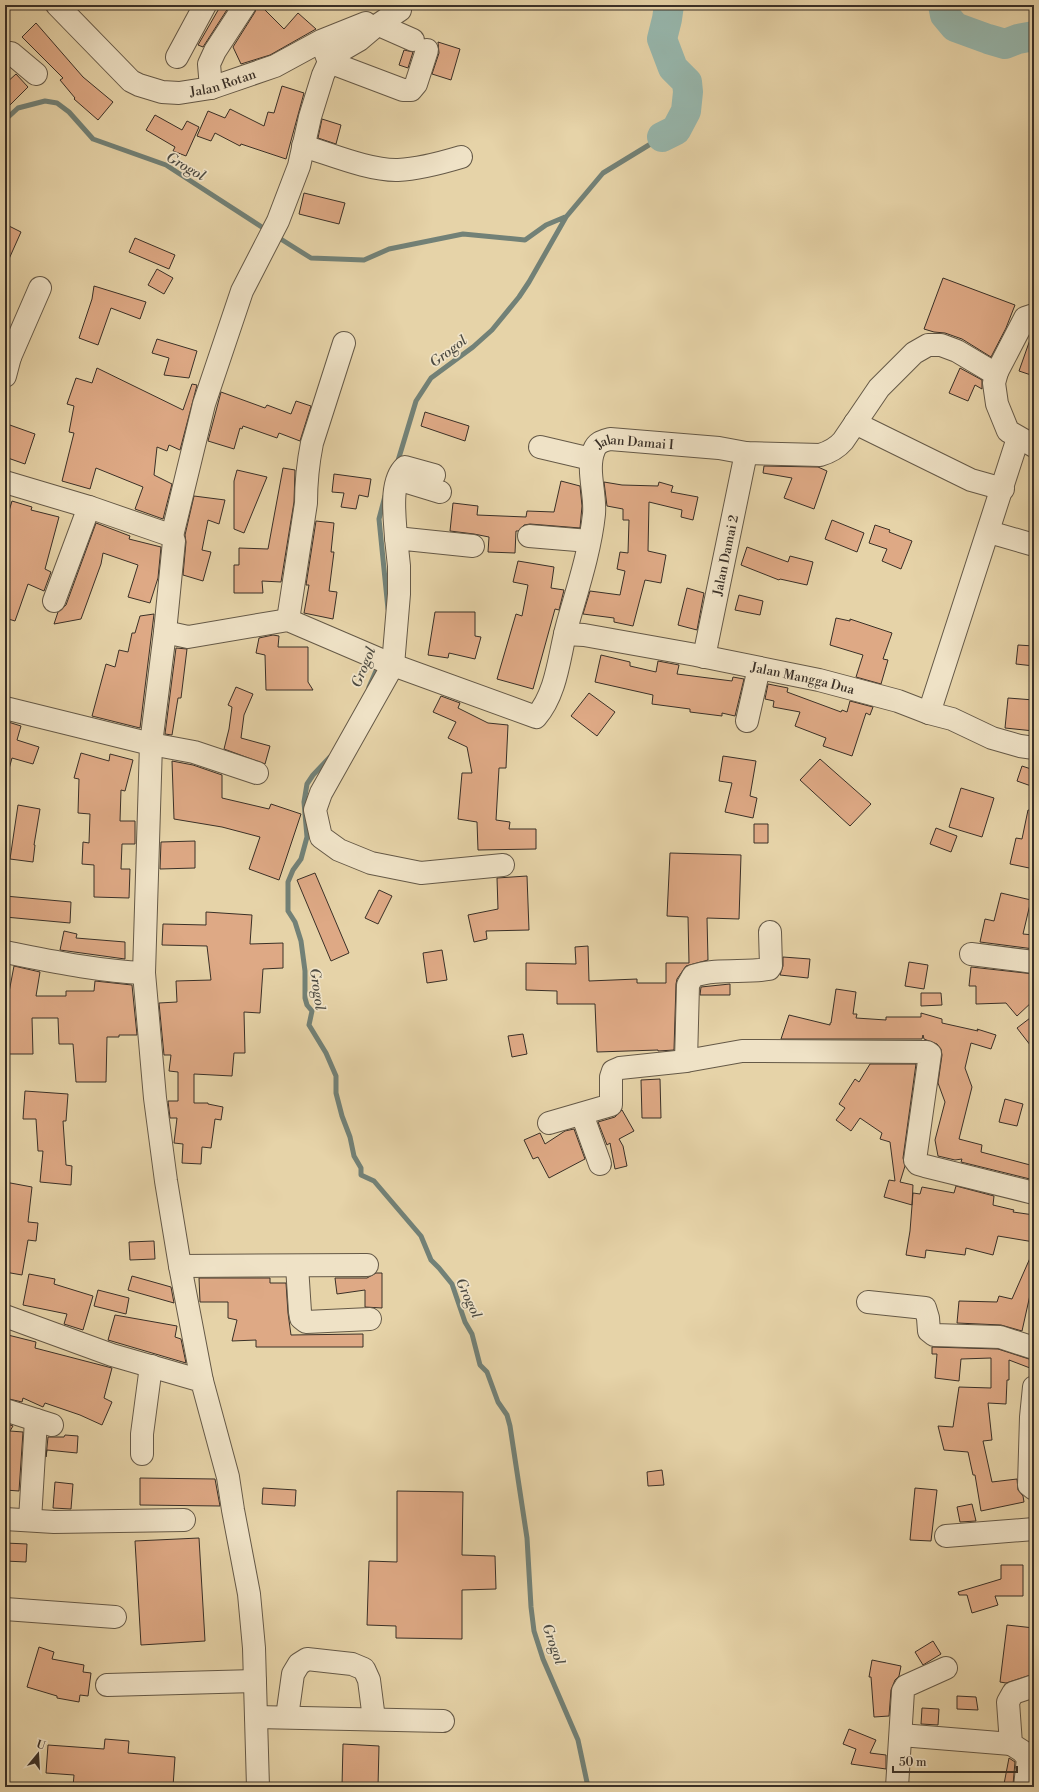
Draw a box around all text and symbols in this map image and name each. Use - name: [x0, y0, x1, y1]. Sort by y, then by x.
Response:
- street label: Jalan Rotan: [188, 66, 258, 100]
- water label: Grogol: [163, 148, 209, 186]
- water label: Grogol: [426, 332, 471, 372]
- street label: Jalan Damai I: [591, 432, 674, 453]
- street label: Jalan Damai 2: [710, 514, 742, 598]
- water label: Grogol: [348, 644, 380, 690]
- street label: Jalan Mangga Dua: [748, 659, 856, 698]
- water label: Grogol: [305, 967, 329, 1012]
- water label: Grogol: [451, 1275, 485, 1322]
- water label: Grogol: [538, 1621, 569, 1668]
- north arrow: [18, 1734, 58, 1774]
- text: U: [35, 1737, 47, 1754]
- scale bar: [893, 1748, 1017, 1774]
- text: 50 m: [899, 1755, 927, 1770]

